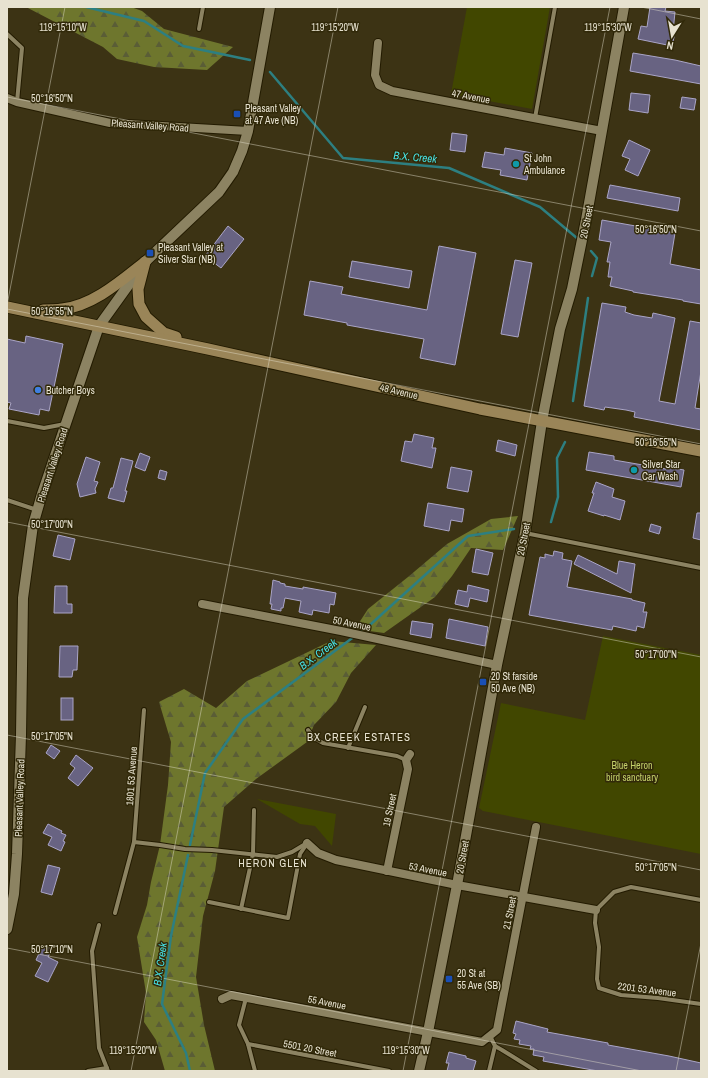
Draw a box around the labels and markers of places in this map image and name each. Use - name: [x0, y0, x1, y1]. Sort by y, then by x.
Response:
- place label: Pleasant Valley at 47 Ave (NB): [245, 102, 302, 127]
- marker: Pleasant Valley at 47 Ave (NB): [232, 109, 242, 119]
- place label: St John Ambulance: [523, 152, 565, 177]
- marker: St John Ambulance: [511, 159, 521, 169]
- place label: Pleasant Valley at Silver Star (NB): [158, 241, 224, 266]
- marker: Pleasant Valley at Silver Star (NB): [145, 248, 155, 258]
- place label: Butcher Boys: [46, 384, 95, 397]
- marker: Butcher Boys: [33, 385, 43, 395]
- place label: Silver Star Car Wash: [642, 458, 681, 483]
- marker: Silver Star Car Wash: [629, 465, 639, 475]
- place label: 20 St farside 50 Ave (NB): [491, 670, 538, 695]
- marker: 20 St farside 50 Ave (NB): [478, 677, 488, 687]
- place label: 20 St at 55 Ave (SB): [457, 967, 501, 992]
- marker: 20 St at 55 Ave (SB): [444, 974, 454, 984]

